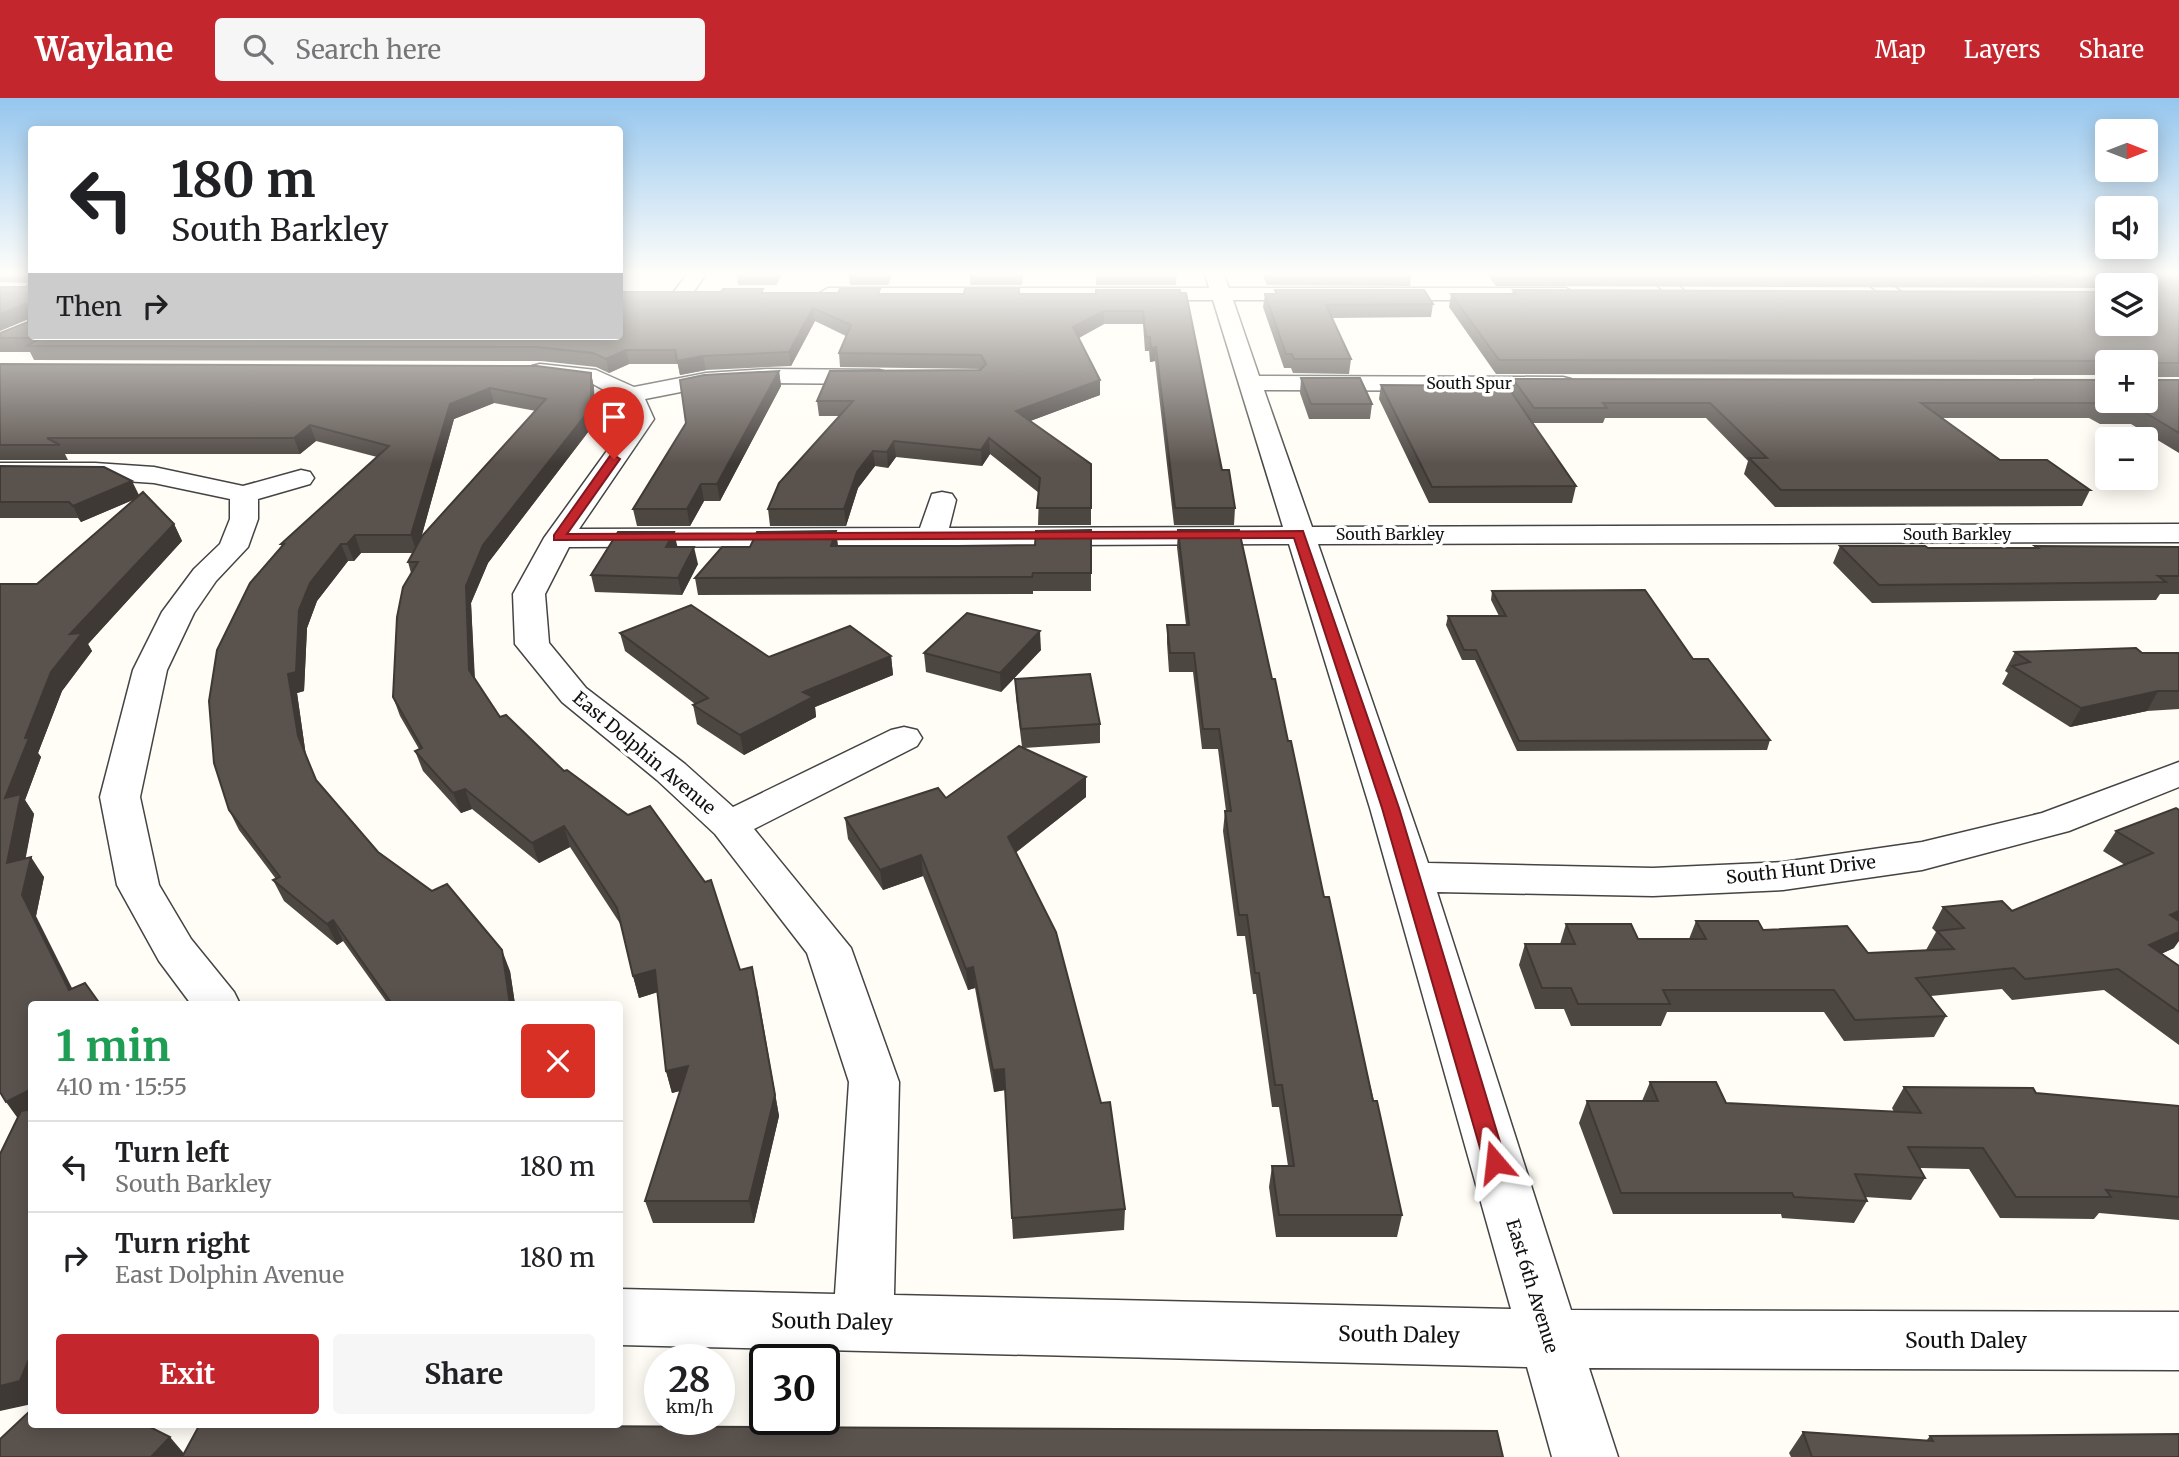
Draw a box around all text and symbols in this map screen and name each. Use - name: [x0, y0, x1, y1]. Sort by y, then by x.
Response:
- search box: [215, 18, 705, 81]
- text: Waylane: [35, 29, 173, 70]
- icon: search: [239, 30, 277, 68]
- text: Search here: [295, 33, 441, 66]
- text: Map: [1875, 34, 1926, 65]
- text: Layers: [1964, 34, 2040, 65]
- text: Share: [2078, 34, 2144, 65]
- north arrow: [2095, 119, 2158, 182]
- map controls: [2095, 119, 2158, 490]
- text: 180 m: [171, 149, 316, 210]
- icon: left: [56, 154, 147, 245]
- button: sound: [2095, 196, 2158, 259]
- text: South Barkley: [171, 210, 388, 250]
- button: layers: [2095, 273, 2158, 336]
- icon: right: [136, 287, 174, 325]
- text: Then: [56, 290, 122, 323]
- button: +: [2095, 350, 2158, 413]
- street label: South Spur: [1426, 373, 1512, 393]
- pin: [584, 387, 644, 459]
- icon: arrive: [595, 398, 633, 436]
- button: −: [2095, 427, 2158, 490]
- street label: South Barkley: [1336, 524, 1445, 544]
- street label: South Barkley: [1903, 524, 2012, 544]
- street label: East Dolphin Avenue: [568, 686, 720, 819]
- street label: South Hunt Drive: [1725, 850, 1877, 889]
- text: 1 min: [56, 1020, 170, 1072]
- button: close: [521, 1024, 595, 1098]
- text: 410 m · 15:55: [56, 1072, 187, 1101]
- position arrow: [1458, 1125, 1532, 1199]
- text: Turn left: [115, 1136, 229, 1169]
- icon: left: [56, 1148, 94, 1186]
- text: 180 m: [520, 1150, 595, 1183]
- text: South Barkley: [115, 1169, 271, 1198]
- street label: East 6th Avenue: [1501, 1216, 1564, 1356]
- text: Turn right: [115, 1227, 250, 1260]
- icon: right: [56, 1239, 94, 1277]
- text: 180 m: [520, 1241, 595, 1274]
- text: East Dolphin Avenue: [115, 1260, 344, 1289]
- street label: South Daley: [771, 1307, 894, 1336]
- street label: South Daley: [1338, 1320, 1461, 1349]
- street label: South Daley: [1905, 1327, 2028, 1354]
- button: Exit: [56, 1334, 319, 1414]
- button: Share: [333, 1334, 595, 1414]
- speed limit sign: 30: [749, 1344, 840, 1435]
- text: 28: [668, 1358, 711, 1402]
- text: km/h: [666, 1395, 713, 1418]

